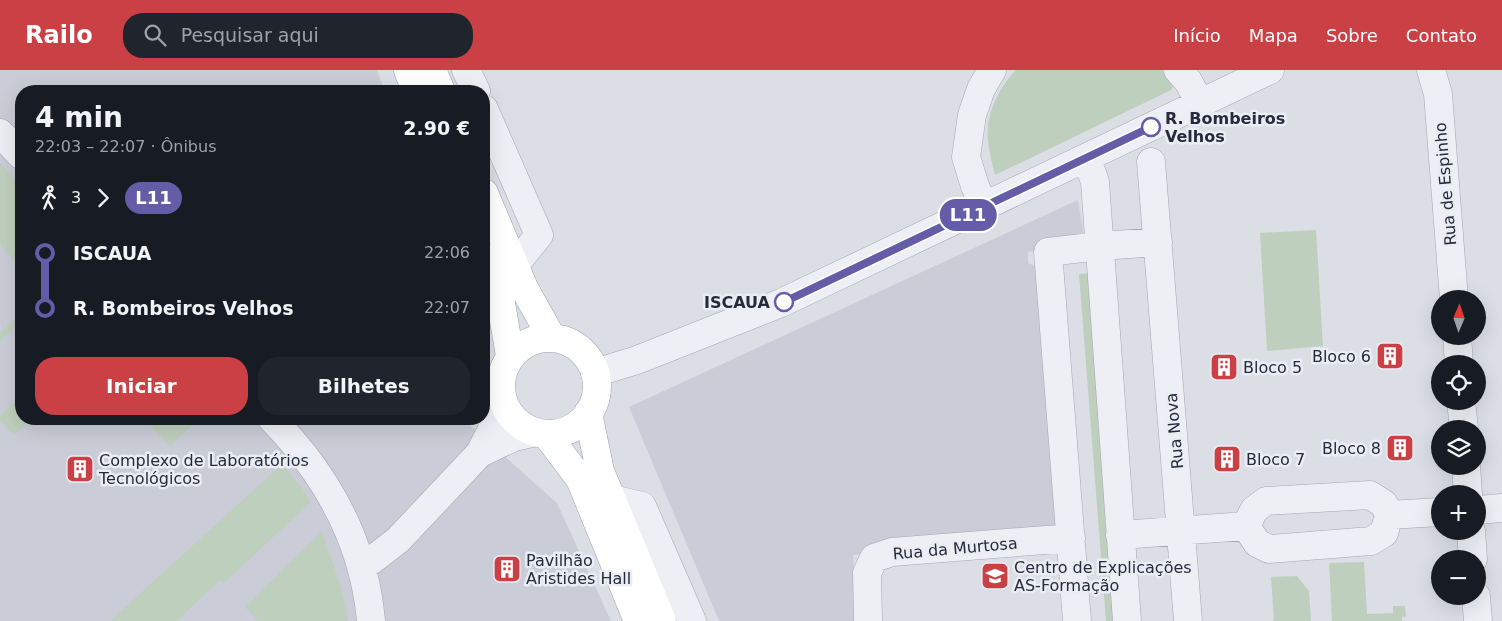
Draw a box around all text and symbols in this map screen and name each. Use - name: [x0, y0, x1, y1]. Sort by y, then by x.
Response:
- search box: [123, 13, 473, 58]
- text: Railo: [25, 21, 93, 49]
- icon: search: [141, 21, 169, 49]
- text: Pesquisar aqui: [181, 24, 319, 46]
- text: Início: [1173, 25, 1221, 46]
- text: Mapa: [1249, 25, 1298, 46]
- text: Sobre: [1326, 25, 1378, 46]
- text: Contato: [1406, 25, 1477, 46]
- text: 4 min: [35, 101, 123, 134]
- place label: R. Bombeiros Velhos: [1165, 109, 1285, 146]
- text: 2.90 €: [403, 117, 470, 139]
- marker: R. Bombeiros Velhos: [1141, 117, 1161, 137]
- street label: Rua de Espinho: [1431, 122, 1460, 246]
- text: 22:03 – 22:07 · Ônibus: [35, 137, 216, 156]
- icon: walk: [35, 184, 63, 212]
- icon: forward: [89, 184, 117, 212]
- text: L11: [135, 187, 172, 208]
- text: 3: [71, 188, 81, 207]
- line badge: L11: [939, 199, 997, 231]
- text: L11: [950, 204, 986, 225]
- text: ISCAUA: [73, 242, 151, 264]
- text: 22:06: [424, 243, 470, 262]
- north arrow: [1431, 290, 1486, 345]
- map controls: [1431, 290, 1486, 605]
- marker: ISCAUA: [774, 292, 794, 312]
- place label: ISCAUA: [704, 293, 771, 312]
- text: R. Bombeiros Velhos: [73, 297, 293, 319]
- text: 22:07: [424, 298, 470, 317]
- building icon: Bloco 6: [1375, 341, 1405, 371]
- place label: Bloco 6: [1312, 347, 1371, 366]
- building icon: Bloco 5: [1209, 352, 1239, 382]
- button: locate: [1431, 355, 1486, 410]
- button: Iniciar: [35, 357, 248, 415]
- button: Bilhetes: [258, 357, 470, 415]
- place label: Bloco 5: [1243, 358, 1302, 377]
- street label: Rua Nova: [1162, 392, 1187, 470]
- button: layers: [1431, 420, 1486, 475]
- building icon: Bloco 8: [1385, 433, 1415, 463]
- place label: Bloco 8: [1322, 439, 1381, 458]
- building icon: Bloco 7: [1212, 444, 1242, 474]
- place label: Bloco 7: [1246, 450, 1305, 469]
- place label: Complexo de Laboratórios Tecnológicos: [98, 451, 309, 488]
- building icon: Complexo de Laboratórios Tecnológicos: [65, 454, 95, 484]
- button: +: [1431, 485, 1486, 540]
- street label: Rua da Murtosa: [892, 534, 1018, 563]
- button: −: [1431, 550, 1486, 605]
- place label: Pavilhão Aristides Hall: [526, 551, 631, 588]
- building icon: Pavilhão Aristides Hall: [492, 554, 522, 584]
- place label: Centro de Explicações AS-Formação: [1014, 558, 1192, 595]
- school or university icon: Centro de Explicações AS-Formação: [980, 561, 1010, 591]

